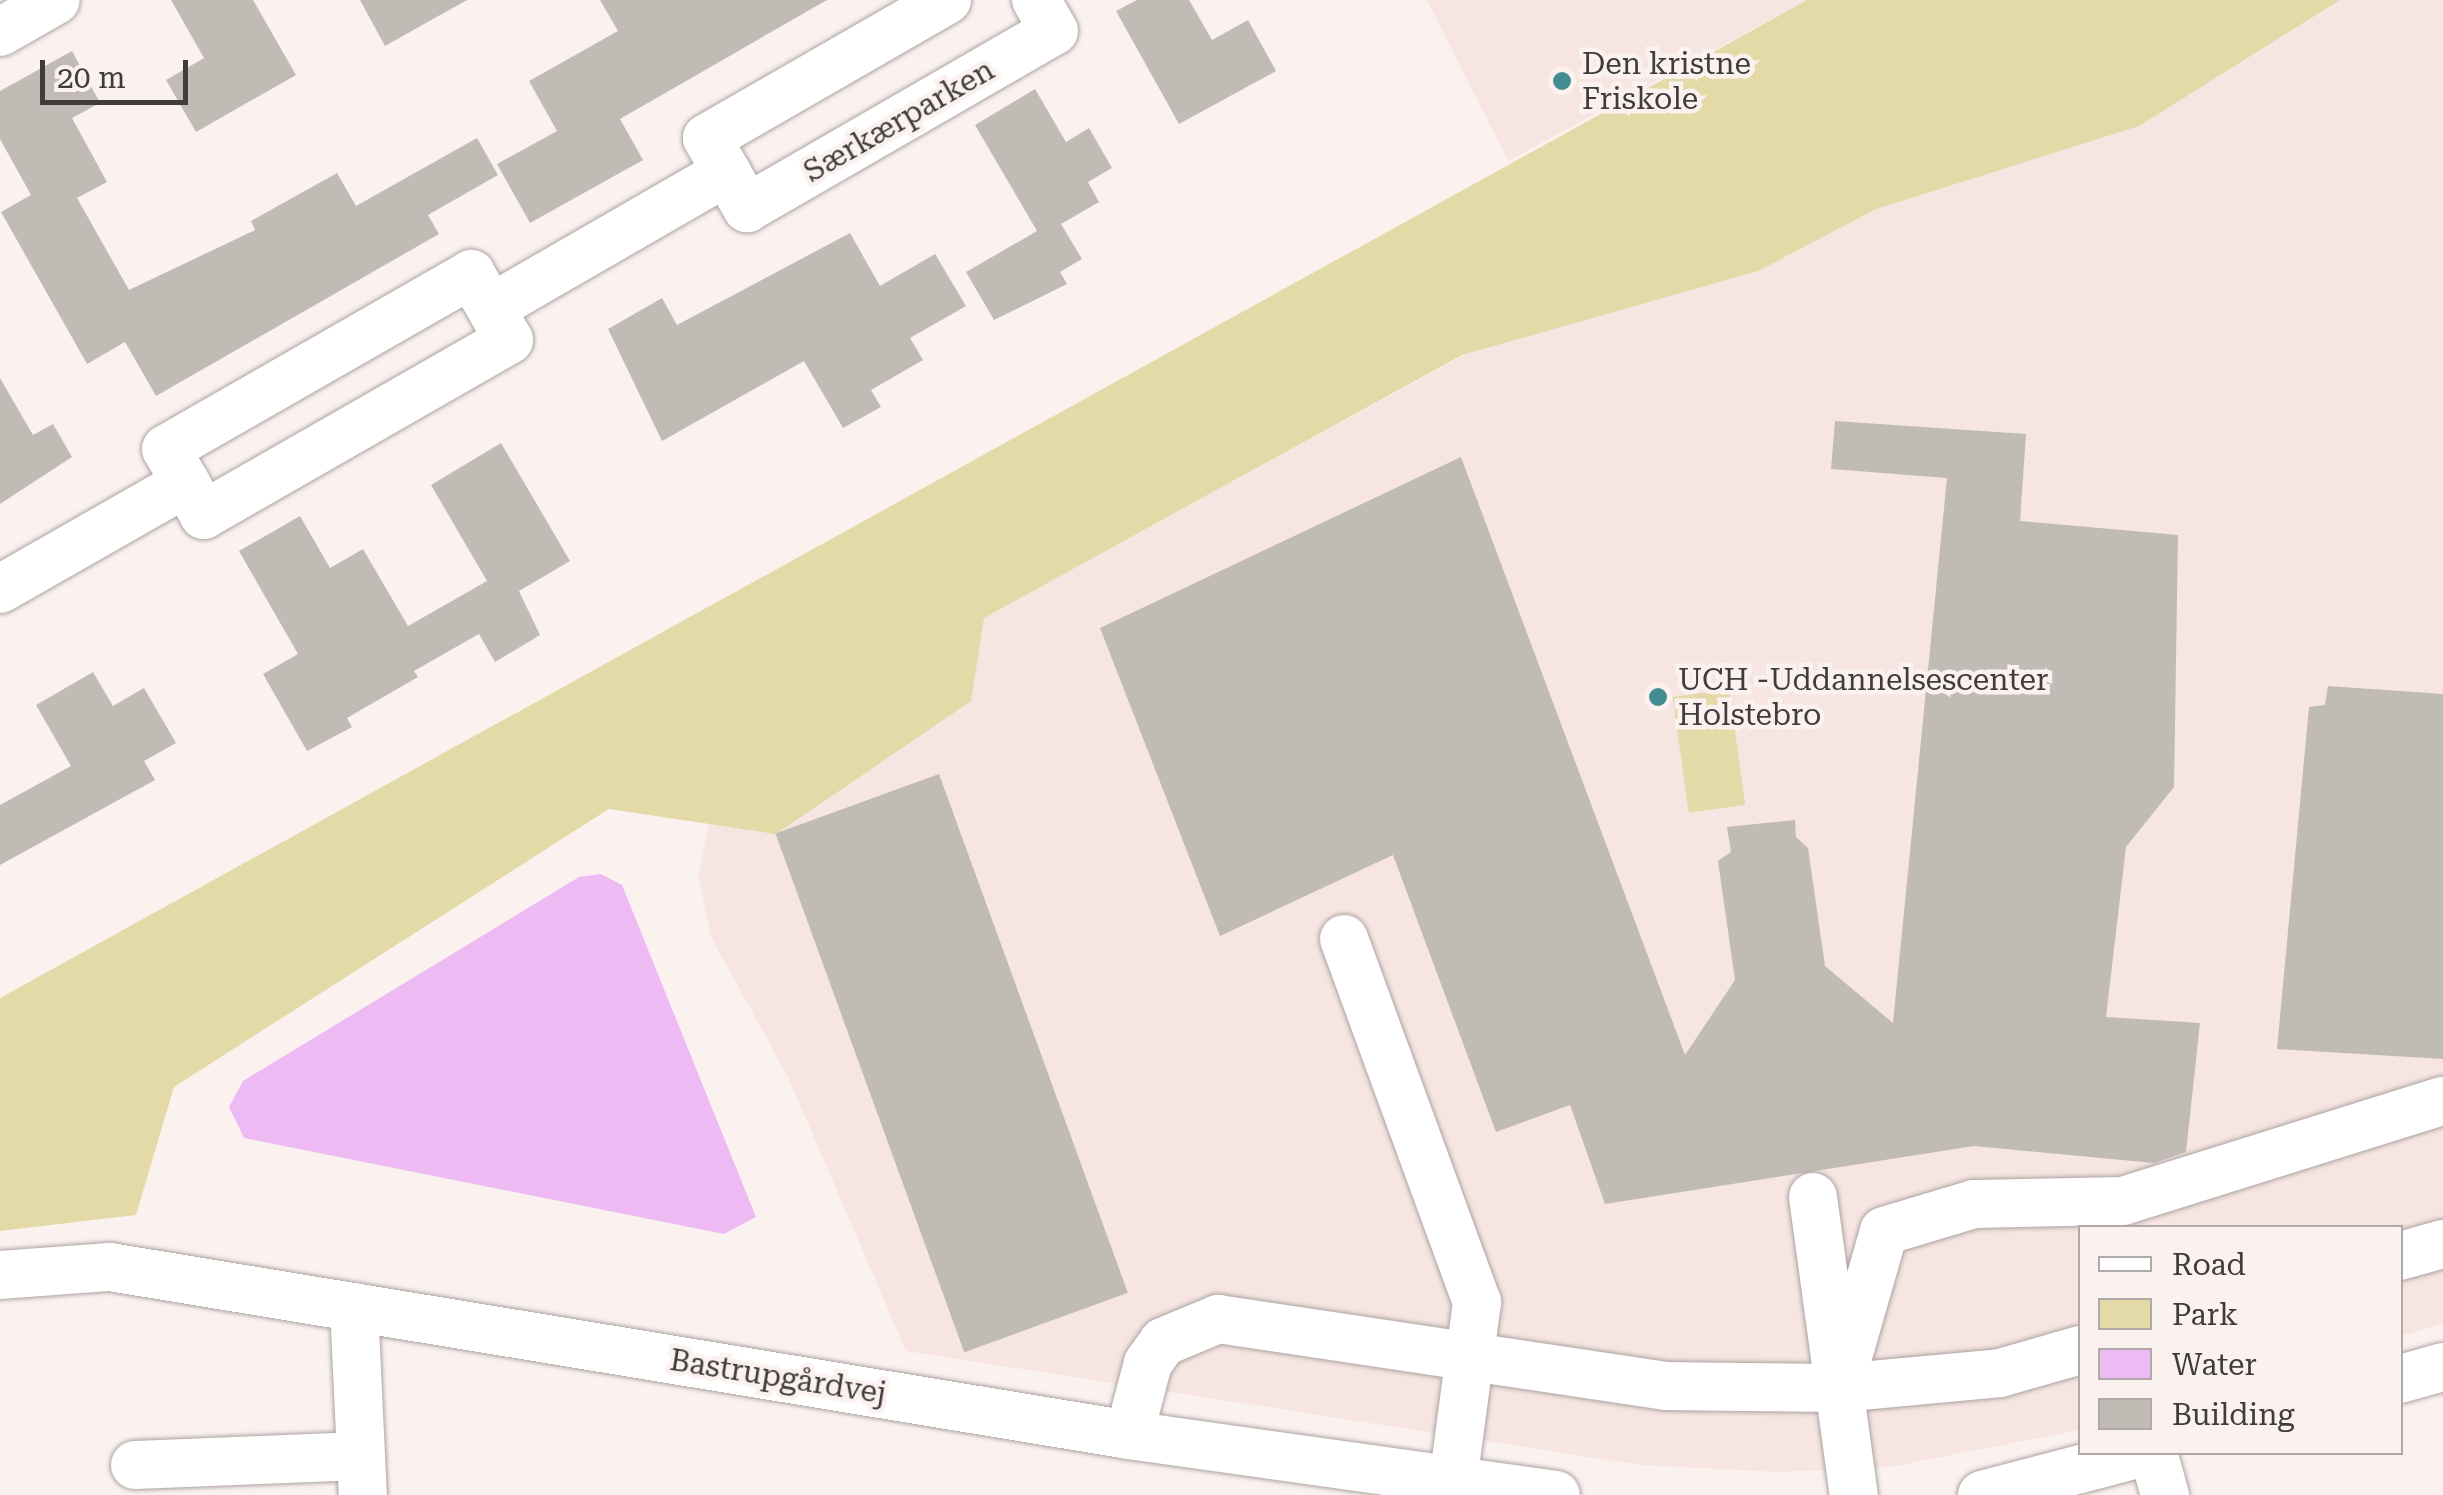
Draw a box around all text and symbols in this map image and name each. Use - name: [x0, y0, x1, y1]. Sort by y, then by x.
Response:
- scale bar: [45, 40, 192, 102]
- place label: Den kristne Friskole: [1582, 46, 1751, 116]
- street label: Særkærparken: [797, 52, 1001, 190]
- text: 20 m: [57, 60, 126, 95]
- marker: Den kristne Friskole: [1551, 70, 1573, 92]
- place label: UCH -Uddannelsescenter Holstebro: [1678, 662, 2048, 732]
- marker: UCH -Uddannelsescenter Holstebro: [1647, 686, 1669, 708]
- legend: [2078, 1225, 2403, 1455]
- text: Road: [2172, 1247, 2246, 1282]
- text: Park: [2172, 1297, 2238, 1332]
- street label: Bastrupgårdvej: [667, 1342, 889, 1412]
- text: Water: [2172, 1347, 2257, 1382]
- text: Building: [2172, 1397, 2295, 1432]

